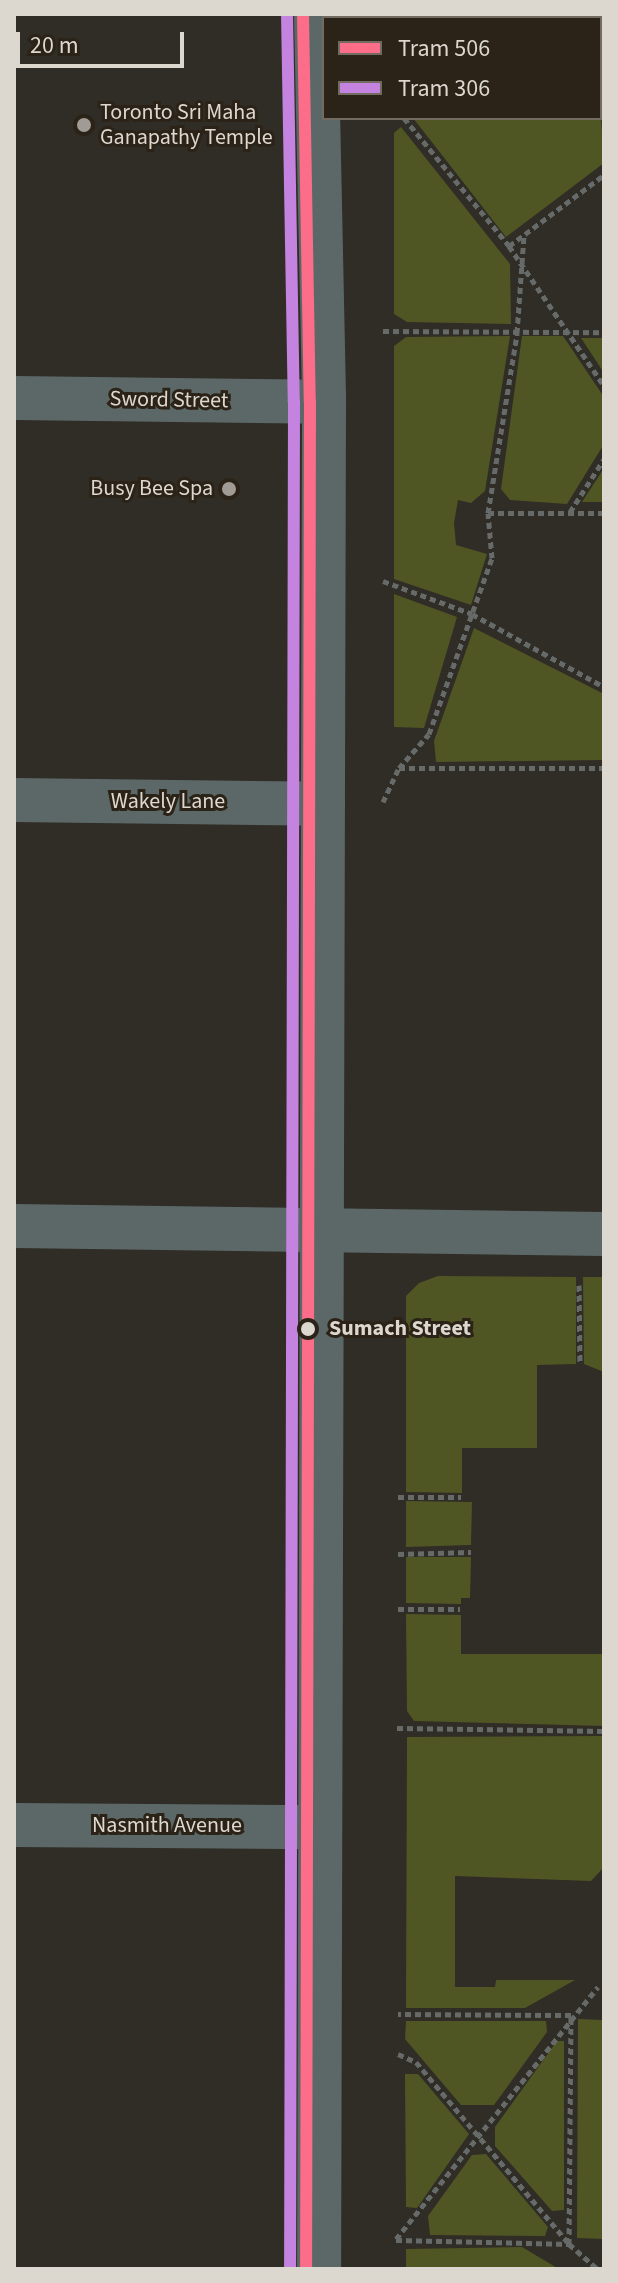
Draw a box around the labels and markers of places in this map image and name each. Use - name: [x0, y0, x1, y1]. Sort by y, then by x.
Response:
- place label: Toronto Sri Maha Ganapathy Temple: [100, 99, 273, 150]
- marker: Toronto Sri Maha Ganapathy Temple: [75, 116, 93, 134]
- place label: Busy Bee Spa: [90, 476, 213, 502]
- marker: Busy Bee Spa: [220, 480, 238, 498]
- marker: Sumach Street: [294, 1315, 322, 1343]
- place label: Sumach Street: [329, 1316, 471, 1342]

